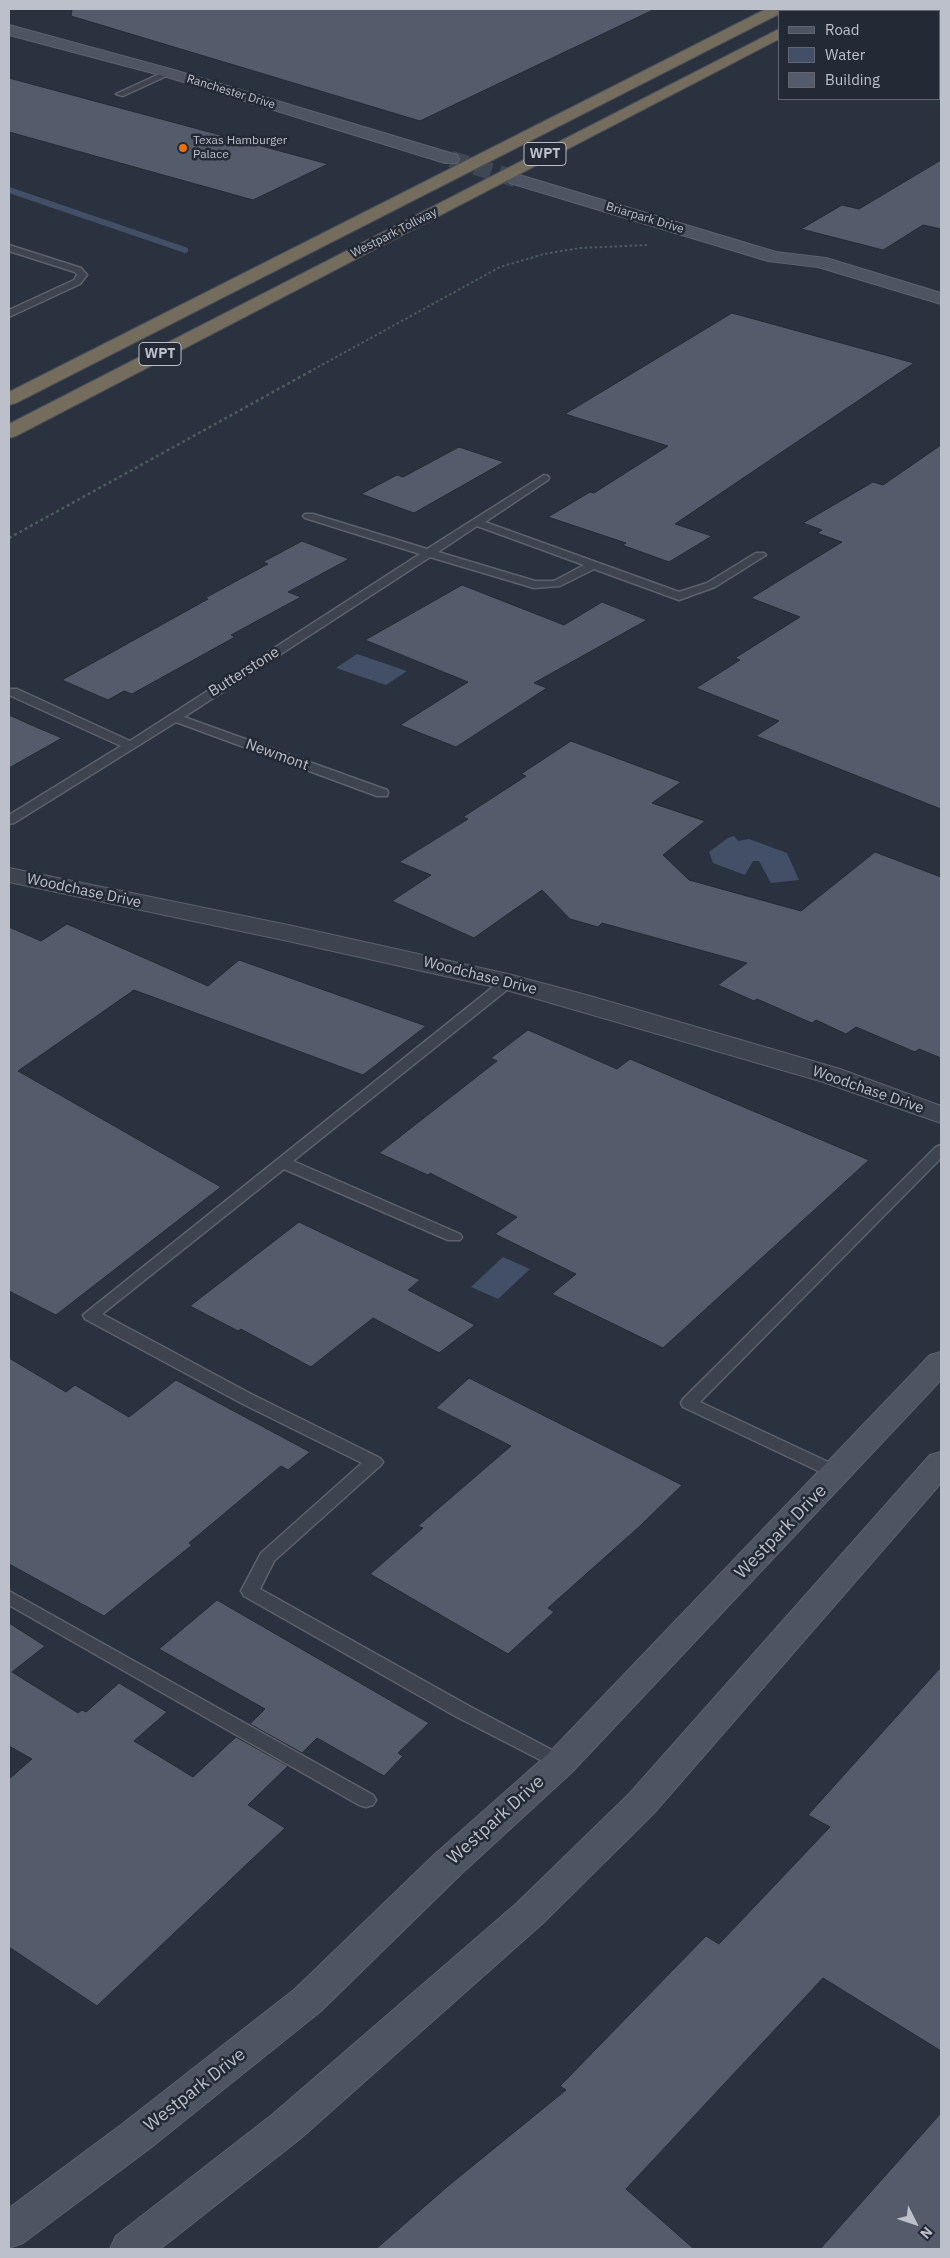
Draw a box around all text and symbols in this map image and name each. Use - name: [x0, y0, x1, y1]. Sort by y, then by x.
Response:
- legend: [778, 10, 940, 100]
- text: Road: [825, 20, 860, 39]
- text: Water: [825, 45, 865, 64]
- text: Building: [825, 70, 880, 89]
- street label: Ranchester Drive: [185, 72, 277, 112]
- place label: Texas Hamburger Palace: [193, 134, 287, 162]
- marker: Texas Hamburger Palace: [177, 142, 189, 154]
- road number: WPT: [524, 142, 566, 166]
- street label: Briarpark Drive: [604, 199, 686, 237]
- street label: Westpark Tollway: [349, 205, 439, 261]
- road number: WPT: [139, 342, 181, 366]
- street label: Butterstone: [205, 643, 283, 701]
- street label: Newmont: [243, 735, 311, 775]
- street label: Woodchase Drive: [25, 870, 143, 912]
- street label: Woodchase Drive: [421, 953, 539, 999]
- street label: Woodchase Drive: [810, 1063, 926, 1117]
- street label: Westpark Drive: [731, 1480, 831, 1584]
- street label: Westpark Drive: [443, 1771, 549, 1869]
- street label: Westpark Drive: [140, 2044, 250, 2136]
- north arrow: [890, 2198, 940, 2248]
- text: N: [916, 2223, 936, 2243]

